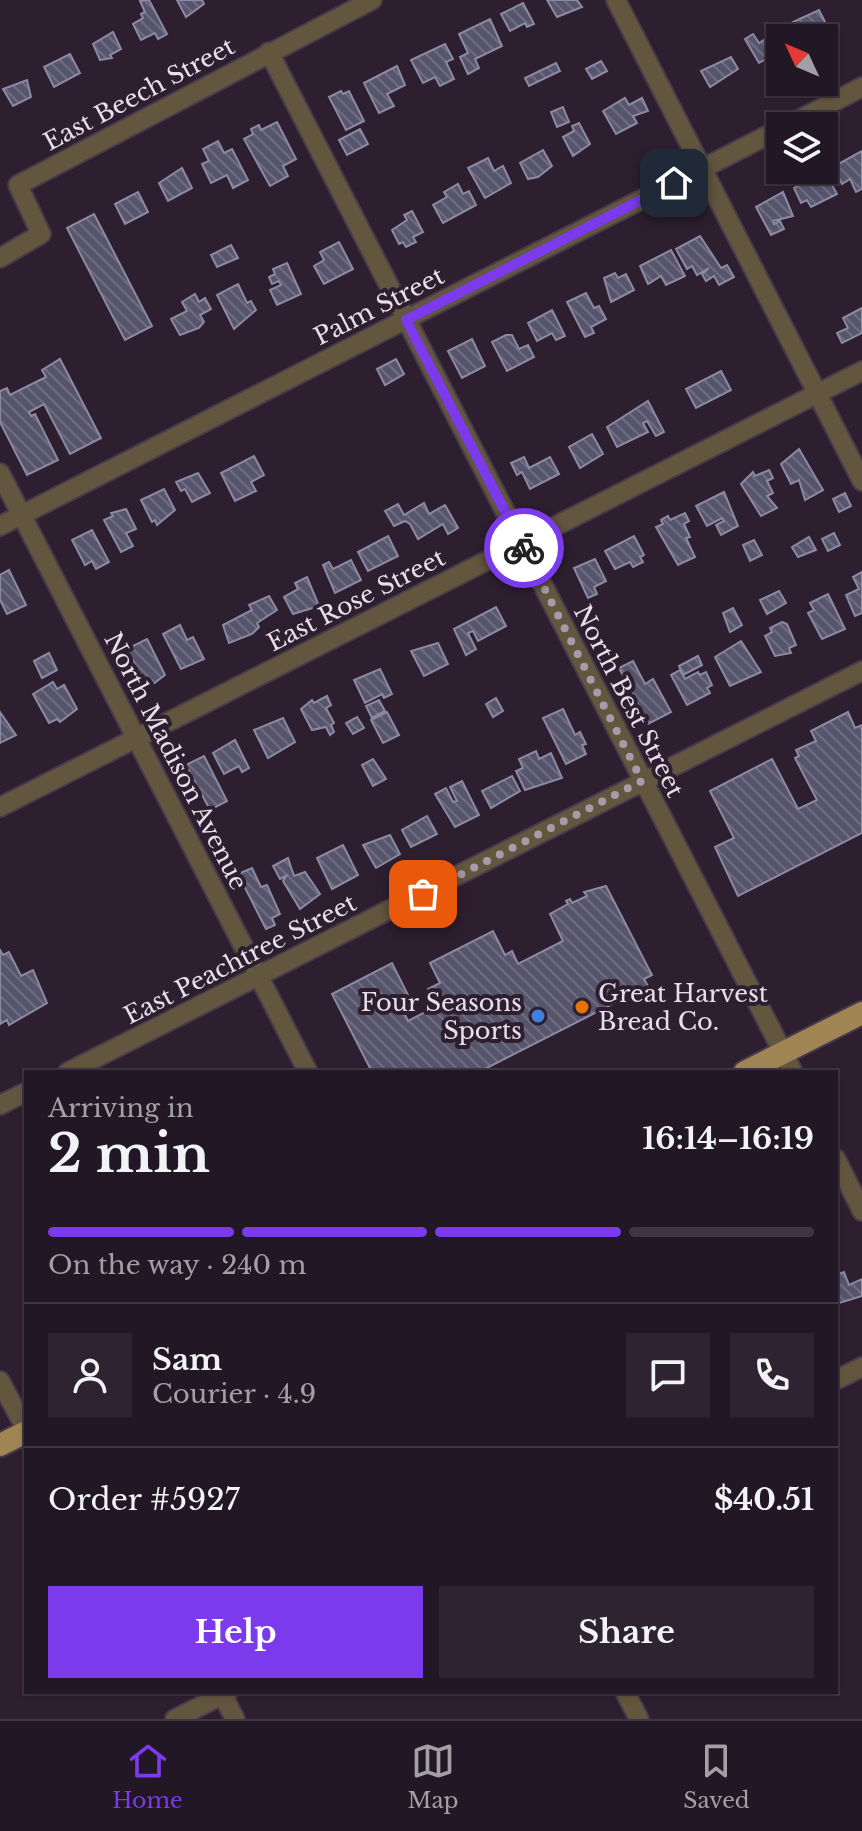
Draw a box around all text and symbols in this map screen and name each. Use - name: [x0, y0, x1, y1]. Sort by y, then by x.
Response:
- north arrow: [766, 24, 838, 96]
- map controls: [766, 24, 838, 184]
- street label: East Beech Street: [39, 31, 239, 157]
- button: layers: [766, 112, 838, 184]
- pin: [640, 149, 708, 217]
- icon: home: [652, 161, 696, 205]
- street label: Palm Street: [309, 261, 449, 351]
- courier: [484, 508, 564, 588]
- icon: bike: [502, 526, 546, 570]
- street label: East Rose Street: [262, 543, 450, 657]
- street label: North Best Street: [568, 600, 690, 802]
- street label: North Madison Avenue: [98, 628, 254, 894]
- pin: [389, 860, 457, 928]
- icon: bag: [401, 872, 445, 916]
- street label: East Peachtree Street: [119, 888, 361, 1030]
- place label: Great Harvest Bread Co.: [598, 979, 768, 1036]
- place label: Four Seasons Sports: [361, 988, 522, 1045]
- marker: Great Harvest Bread Co.: [573, 998, 591, 1016]
- marker: Four Seasons Sports: [529, 1007, 547, 1025]
- text: Arriving in: [48, 1092, 194, 1124]
- text: 16:14–16:19: [642, 1120, 814, 1157]
- text: 2 min: [48, 1122, 210, 1186]
- text: On the way · 240 m: [48, 1249, 306, 1281]
- button: person: [48, 1333, 132, 1417]
- button: chat: [626, 1333, 710, 1417]
- button: phone: [730, 1333, 814, 1417]
- text: Sam: [152, 1341, 222, 1378]
- text: Courier · 4.9: [152, 1378, 316, 1410]
- text: Order #5927: [48, 1481, 240, 1518]
- text: $40.51: [714, 1481, 814, 1518]
- button: Help: [48, 1586, 423, 1678]
- button: Share: [439, 1586, 814, 1678]
- tab: Home: [112, 1739, 183, 1814]
- tab: Map: [407, 1739, 459, 1814]
- tab: Saved: [683, 1739, 750, 1814]

